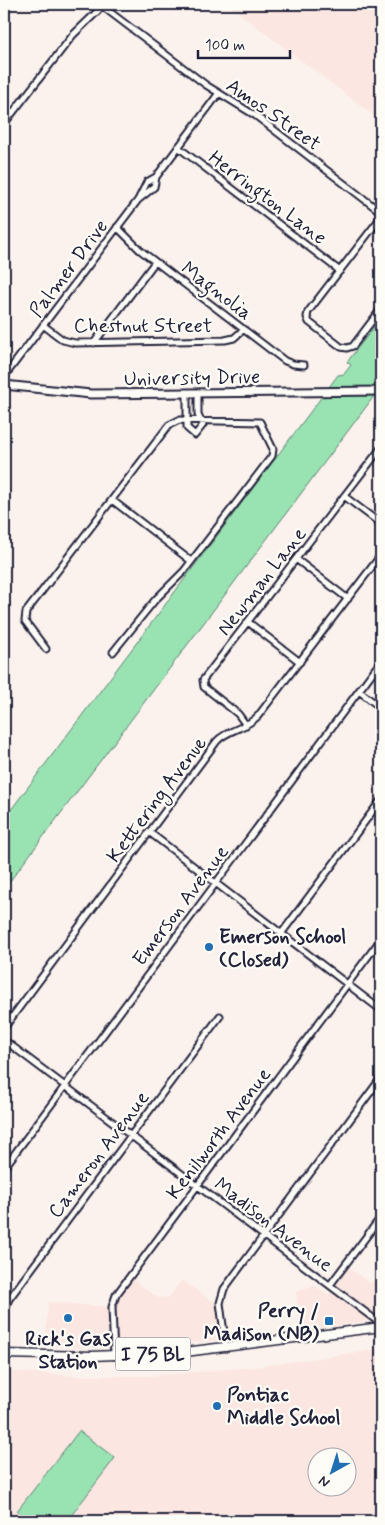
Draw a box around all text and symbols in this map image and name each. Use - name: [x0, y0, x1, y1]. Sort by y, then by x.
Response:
- scale bar: [198, 28, 290, 60]
- text: 100 m: [205, 36, 245, 56]
- street label: Amos Street: [220, 73, 326, 158]
- street label: Herrington Lane: [201, 145, 332, 253]
- street label: Palmer Drive: [23, 214, 115, 323]
- street label: Magnolia: [174, 256, 257, 328]
- street label: Chestnut Street: [74, 313, 212, 340]
- street label: University Drive: [124, 364, 260, 393]
- street label: Newman Lane: [211, 522, 313, 642]
- street label: Kettering Avenue: [101, 731, 214, 869]
- street label: Emerson Avenue: [127, 840, 236, 972]
- place label: Emerson School (Closed): [219, 924, 346, 974]
- marker: Emerson School (Closed): [203, 941, 215, 953]
- street label: Kenilworth Avenue: [161, 1062, 278, 1205]
- street label: Cameron Avenue: [42, 1086, 156, 1224]
- street label: Madison Avenue: [208, 1172, 338, 1279]
- place label: Perry / Madison (NB): [204, 1298, 320, 1348]
- marker: Rick's Gas Station: [62, 1312, 74, 1324]
- marker: Perry / Madison (NB): [323, 1315, 335, 1327]
- place label: Rick's Gas Station: [25, 1326, 111, 1376]
- road number: I 75 BL: [116, 1338, 190, 1370]
- place label: Pontiac Middle School: [227, 1382, 340, 1432]
- marker: Pontiac Middle School: [211, 1400, 223, 1412]
- north arrow: [308, 1448, 358, 1498]
- text: N: [315, 1471, 334, 1491]

